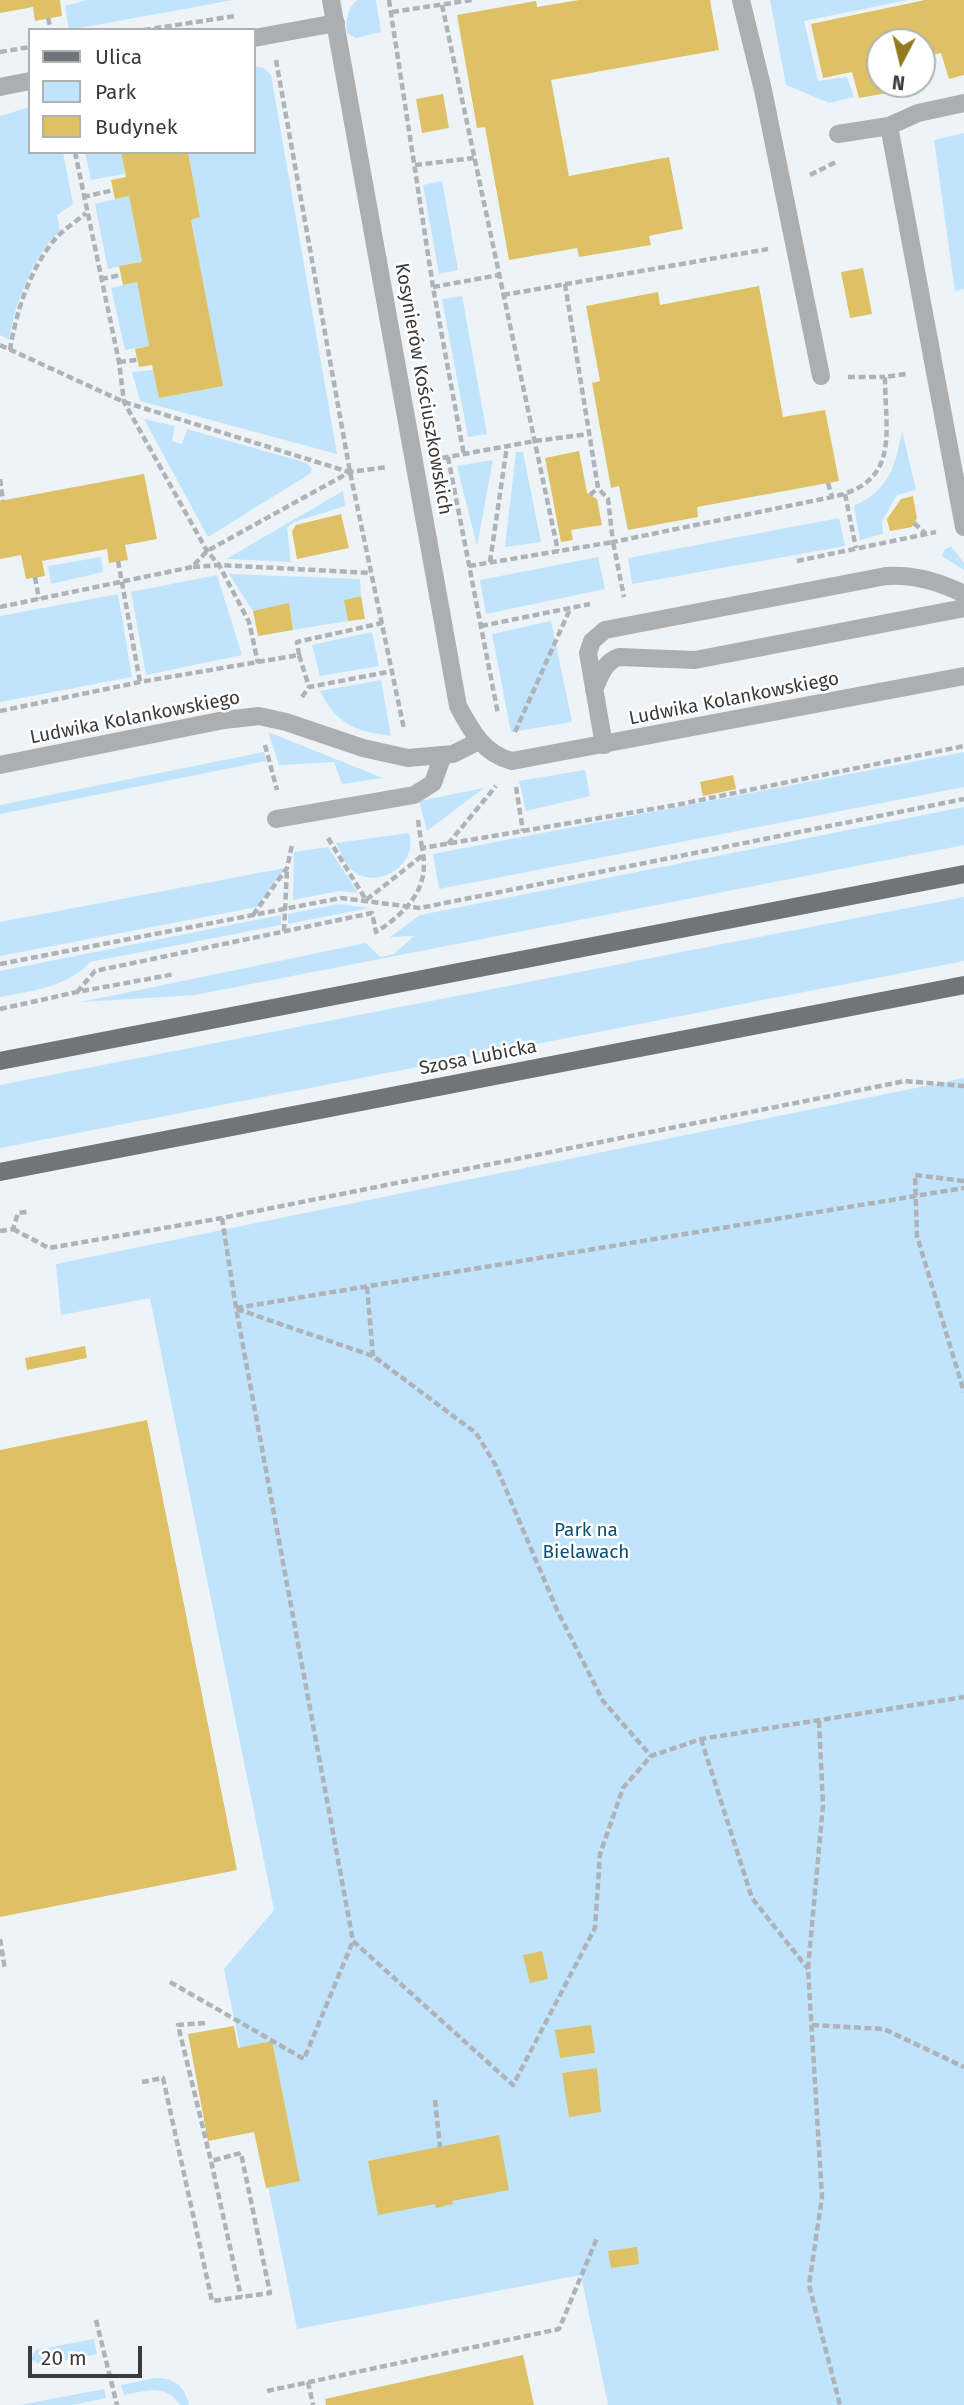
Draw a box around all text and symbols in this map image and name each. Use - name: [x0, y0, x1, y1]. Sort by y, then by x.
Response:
- legend: [28, 28, 256, 154]
- north arrow: [866, 28, 936, 98]
- text: Ulica: [95, 44, 142, 70]
- text: N: [891, 70, 906, 95]
- text: Park: [95, 79, 136, 105]
- text: Budynek: [95, 114, 177, 140]
- street label: Kosynierów Kościuszkowskich: [390, 261, 456, 517]
- street label: Ludwika Kolankowskiego: [627, 667, 841, 731]
- street label: Ludwika Kolankowskiego: [28, 686, 242, 750]
- street label: Szosa Lubicka: [417, 1035, 539, 1081]
- park label: Park na Bielawach: [543, 1520, 629, 1564]
- scale bar: [32, 2332, 145, 2376]
- text: 20 m: [41, 2345, 87, 2371]

